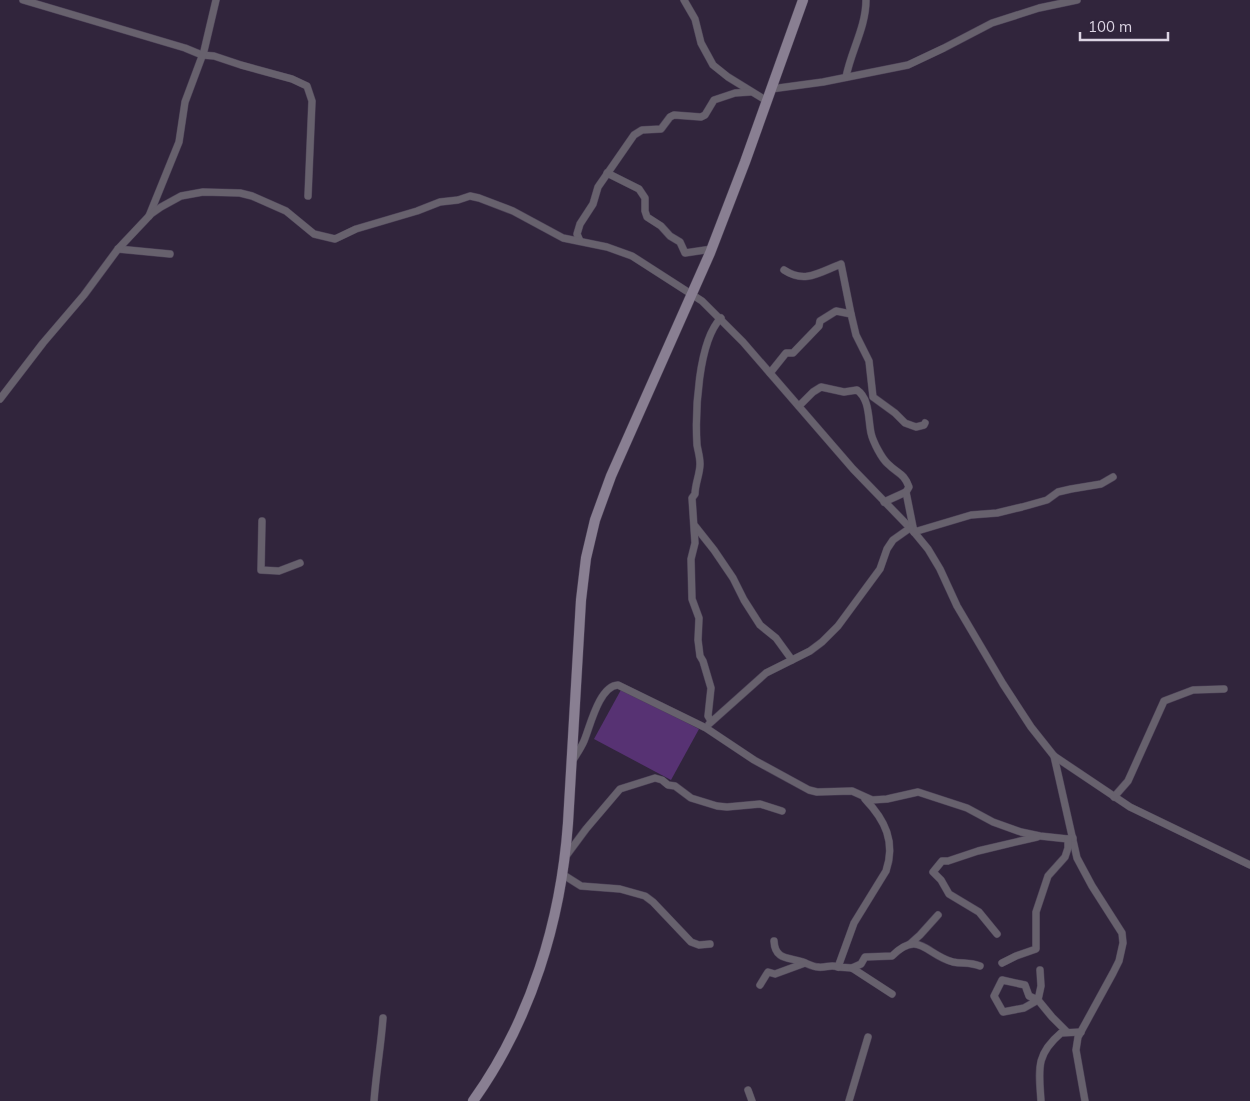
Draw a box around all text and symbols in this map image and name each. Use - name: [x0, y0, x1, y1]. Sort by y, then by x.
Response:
- scale bar: [1080, 10, 1168, 42]
- text: 100 m: [1088, 17, 1132, 36]

